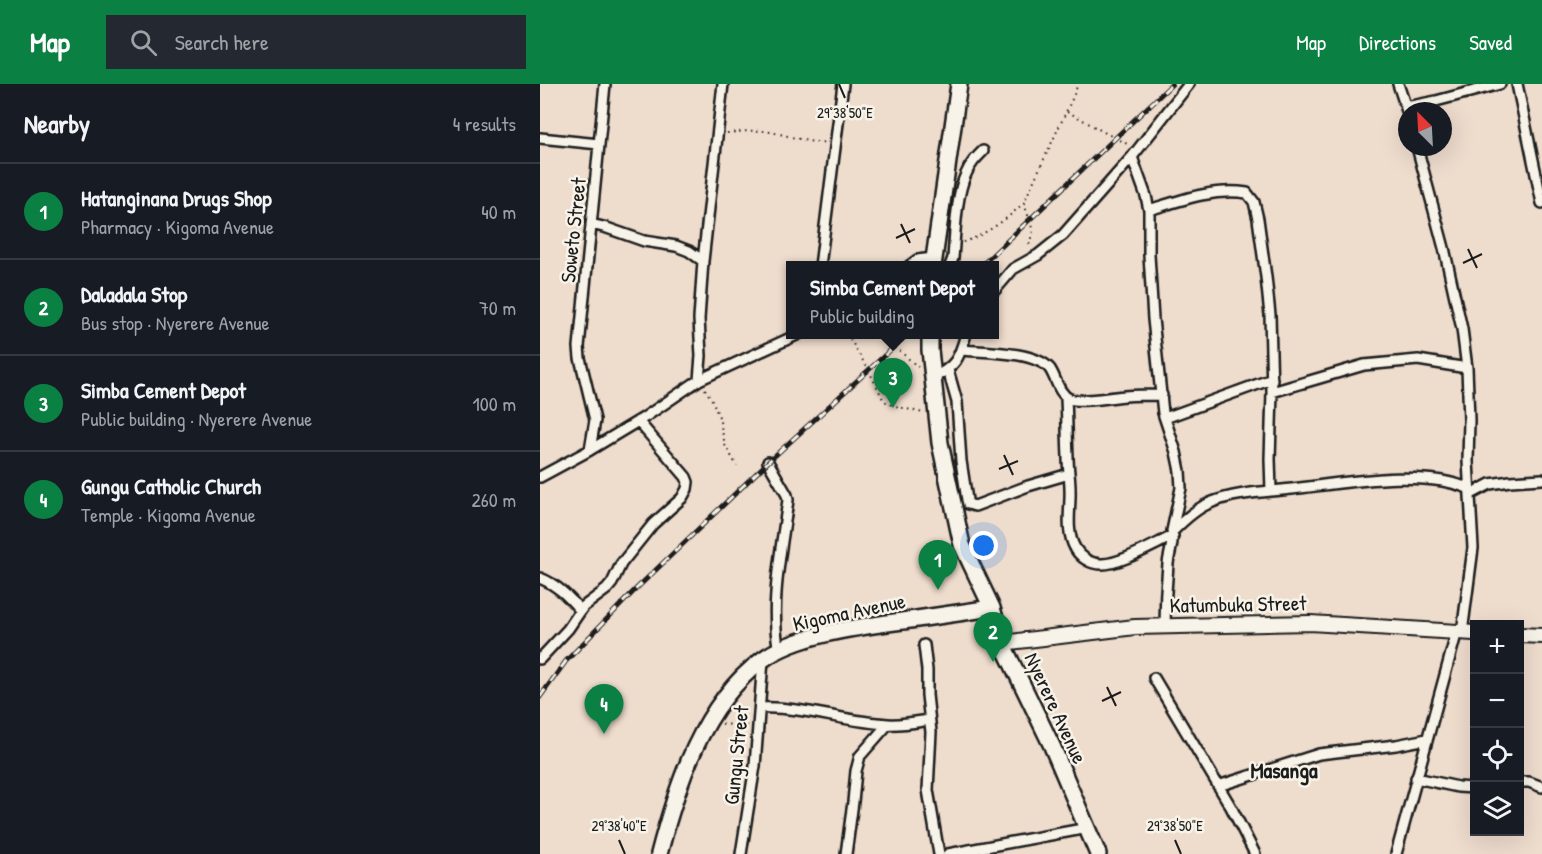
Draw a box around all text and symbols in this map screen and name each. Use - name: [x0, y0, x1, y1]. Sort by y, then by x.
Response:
- search box: [106, 15, 526, 69]
- text: Map: [30, 23, 70, 61]
- icon: search: [127, 26, 160, 59]
- text: Search here: [175, 27, 269, 57]
- text: Map: [1296, 28, 1326, 57]
- text: Directions: [1359, 28, 1436, 57]
- text: Saved: [1469, 28, 1512, 57]
- text: 29°38'50"E: [817, 102, 873, 123]
- north arrow: [1398, 102, 1452, 156]
- text: Nearby: [24, 106, 90, 141]
- text: 4 results: [453, 110, 516, 137]
- street label: Soweto Street: [553, 175, 593, 284]
- text: Hatanginana Drugs Shop: [81, 183, 272, 213]
- text: 1: [40, 198, 47, 225]
- text: 40 m: [481, 198, 516, 225]
- text: Pharmacy · Kigoma Avenue: [81, 213, 274, 240]
- popup: [786, 261, 999, 339]
- text: Simba Cement Depot: [810, 272, 975, 302]
- text: Daladala Stop: [81, 279, 187, 309]
- text: 2: [39, 294, 48, 321]
- text: 70 m: [479, 294, 516, 321]
- text: Public building: [810, 302, 914, 329]
- text: Bus stop · Nyerere Avenue: [81, 309, 270, 336]
- pin: 3: [874, 358, 912, 408]
- text: Simba Cement Depot: [81, 375, 246, 405]
- text: 3: [39, 390, 48, 417]
- text: 100 m: [473, 390, 516, 417]
- text: Public building · Nyerere Avenue: [81, 405, 312, 432]
- text: Gungu Catholic Church: [81, 471, 261, 501]
- text: 4: [40, 486, 47, 513]
- text: 260 m: [472, 486, 516, 513]
- text: Temple · Kigoma Avenue: [81, 501, 256, 528]
- your location: [969, 531, 998, 560]
- pin: 1: [918, 540, 958, 590]
- street label: Kigoma Avenue: [790, 586, 908, 638]
- street label: Katumbuka Street: [1169, 588, 1307, 620]
- pin: 2: [974, 612, 1012, 662]
- map controls: [1470, 620, 1524, 836]
- button: +: [1470, 620, 1524, 674]
- street label: Nyerere Avenue: [1018, 648, 1094, 768]
- button: −: [1470, 674, 1524, 728]
- pin: 4: [584, 684, 624, 734]
- street label: Gungu Street: [716, 703, 756, 806]
- button: locate: [1470, 728, 1524, 782]
- district label: Masanga: [1250, 755, 1318, 786]
- button: layers: [1470, 782, 1524, 836]
- text: 29°38'40"E: [591, 815, 647, 836]
- text: 29°38'50"E: [1147, 815, 1203, 836]

